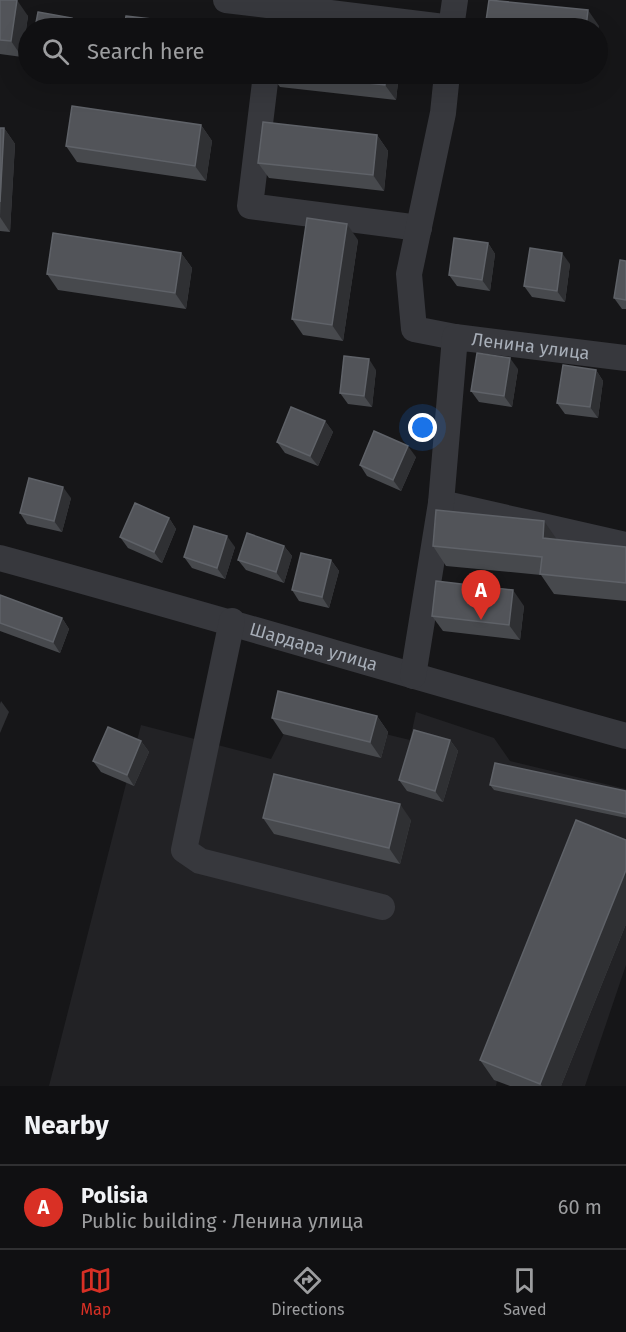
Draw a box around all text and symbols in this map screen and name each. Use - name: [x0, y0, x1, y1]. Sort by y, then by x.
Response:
- search box: [18, 18, 608, 84]
- icon: search: [39, 35, 72, 68]
- text: Search here: [87, 38, 205, 65]
- street label: Ленина улица: [470, 328, 591, 364]
- your location: [408, 413, 437, 442]
- pin: A: [462, 570, 500, 620]
- street label: Шардара улица: [247, 618, 380, 676]
- text: Nearby: [24, 1110, 109, 1141]
- text: Polisia: [81, 1182, 148, 1209]
- text: A: [38, 1195, 49, 1219]
- text: 60 m: [558, 1195, 602, 1219]
- text: Public building · Ленина улица: [81, 1209, 364, 1233]
- tab: Map: [79, 1264, 112, 1319]
- tab: Directions: [271, 1264, 345, 1319]
- tab: Saved: [503, 1264, 547, 1319]

